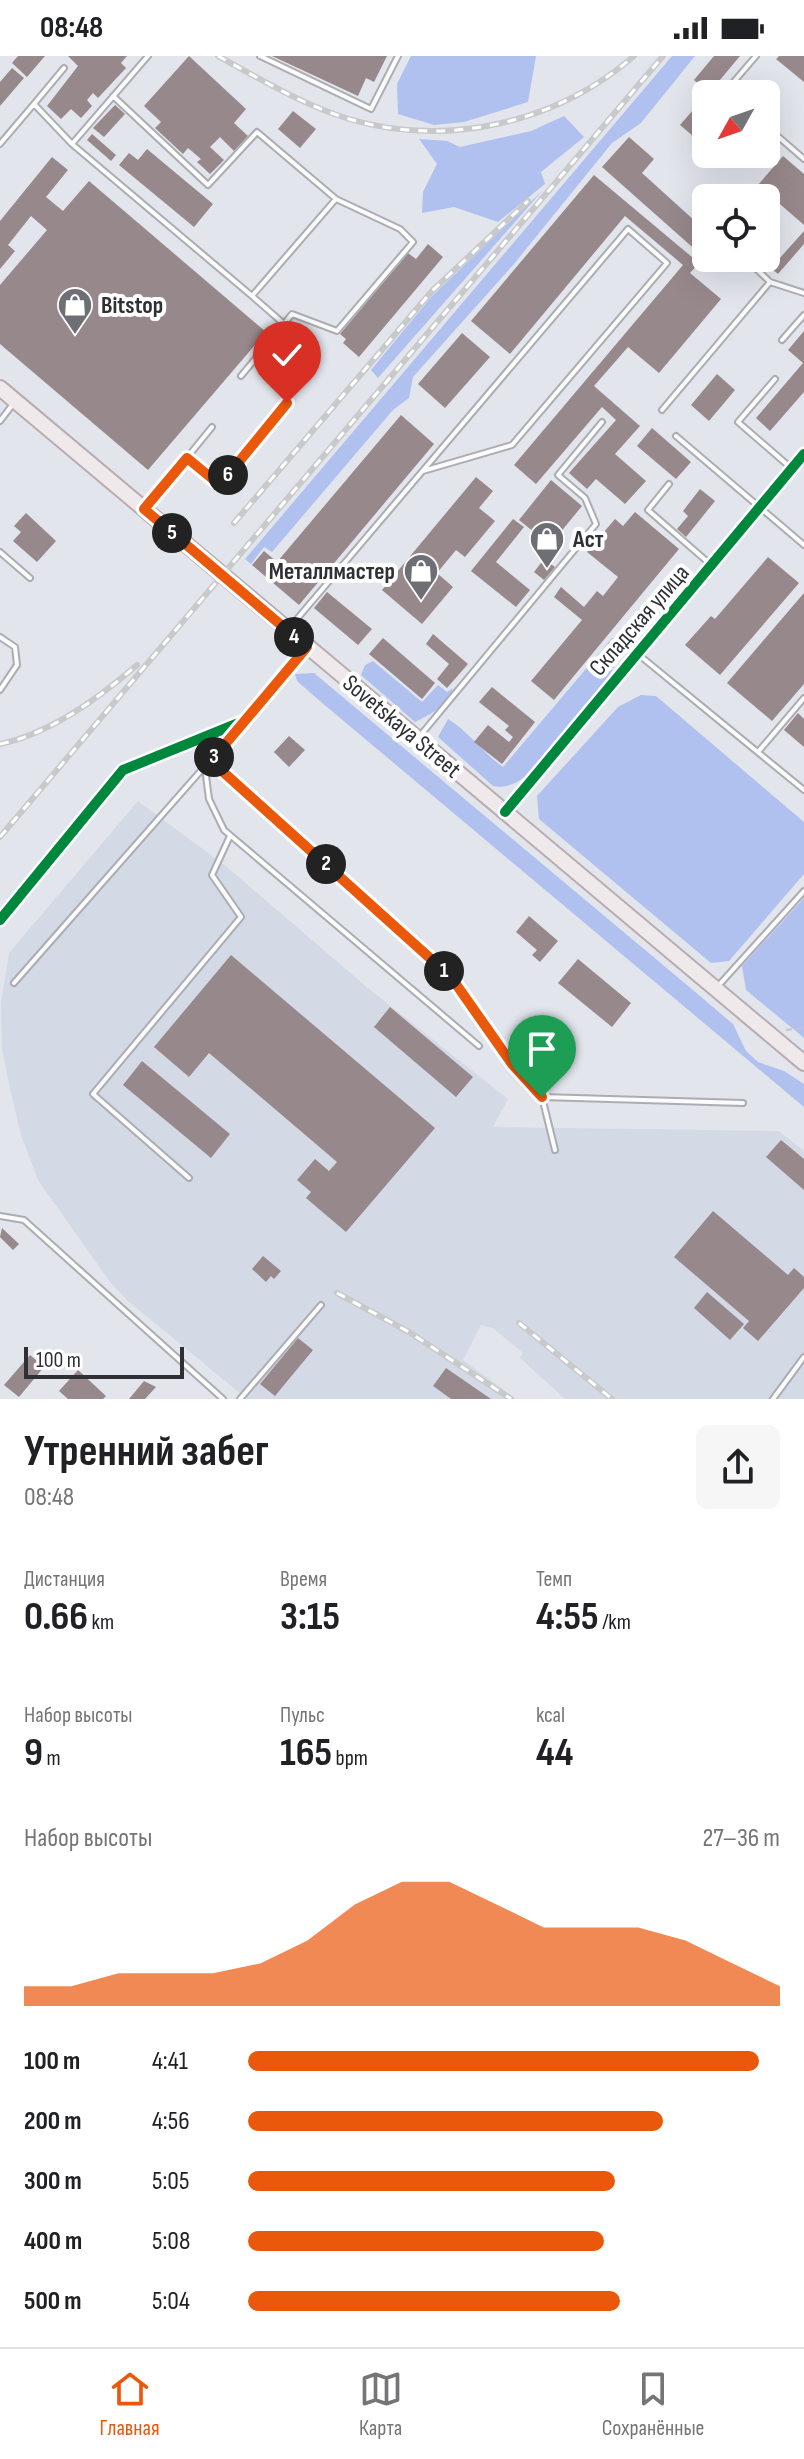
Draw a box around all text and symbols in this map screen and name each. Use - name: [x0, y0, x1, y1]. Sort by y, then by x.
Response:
- text: 08:48: [40, 10, 103, 46]
- north arrow: [692, 80, 780, 168]
- map controls: [692, 80, 780, 272]
- button: locate: [692, 184, 780, 272]
- shop icon: Bitstop: [56, 286, 94, 336]
- place label: Bitstop: [101, 291, 163, 320]
- pin: [253, 321, 321, 403]
- icon: check: [265, 333, 309, 377]
- pin: 6: [208, 455, 248, 495]
- text: 6: [223, 461, 233, 488]
- pin: 5: [152, 513, 192, 553]
- text: 5: [167, 519, 177, 546]
- shop icon: Аст: [528, 520, 566, 570]
- place label: Аст: [572, 525, 604, 554]
- shop icon: Металлмастер: [402, 552, 440, 602]
- place label: Металлмастер: [269, 557, 395, 586]
- street label: Складская улица: [583, 559, 696, 682]
- pin: 4: [274, 617, 314, 657]
- text: 4: [289, 623, 299, 650]
- street label: Sovetskaya Street: [337, 669, 467, 784]
- pin: 3: [194, 737, 234, 777]
- text: 3: [209, 743, 219, 770]
- pin: 2: [306, 844, 346, 884]
- text: 2: [321, 850, 331, 877]
- pin: 1: [424, 951, 464, 991]
- text: 1: [440, 957, 448, 984]
- pin: [508, 1015, 576, 1097]
- icon: arrive: [520, 1027, 564, 1071]
- scale bar: [24, 1343, 184, 1379]
- text: 100 m: [36, 1347, 81, 1374]
- text: Утренний забег: [24, 1425, 269, 1478]
- button: share: [696, 1425, 780, 1509]
- text: 08:48: [24, 1482, 74, 1513]
- text: Дистанция: [24, 1566, 105, 1593]
- text: Время: [280, 1566, 327, 1593]
- text: Темп: [536, 1566, 572, 1593]
- text: 0.66: [24, 1593, 88, 1641]
- text: 3:15: [280, 1593, 340, 1641]
- text: 4:55: [536, 1593, 599, 1641]
- text: km: [88, 1609, 114, 1636]
- text: /km: [599, 1609, 631, 1636]
- text: Набор высоты: [24, 1702, 133, 1729]
- text: Пульс: [280, 1702, 325, 1729]
- text: kcal: [536, 1702, 565, 1729]
- text: 9: [24, 1729, 43, 1777]
- text: 165: [280, 1729, 332, 1777]
- text: 44: [536, 1729, 573, 1777]
- text: m: [43, 1745, 61, 1772]
- text: bpm: [332, 1745, 368, 1772]
- text: Набор высоты: [24, 1823, 152, 1854]
- text: 27–36 m: [703, 1823, 780, 1854]
- text: 100 m: [24, 2046, 80, 2077]
- text: 4:41: [152, 2046, 188, 2077]
- text: 200 m: [24, 2106, 81, 2137]
- text: 4:56: [152, 2106, 190, 2137]
- text: 300 m: [24, 2166, 82, 2197]
- text: 5:05: [152, 2166, 189, 2197]
- text: 400 m: [24, 2226, 82, 2257]
- text: 5:08: [152, 2226, 190, 2257]
- text: 500 m: [24, 2286, 81, 2317]
- text: 5:04: [152, 2286, 190, 2317]
- tab: Главная: [100, 2367, 160, 2442]
- tab: Карта: [359, 2367, 403, 2442]
- tab: Сохранённые: [602, 2367, 704, 2442]

